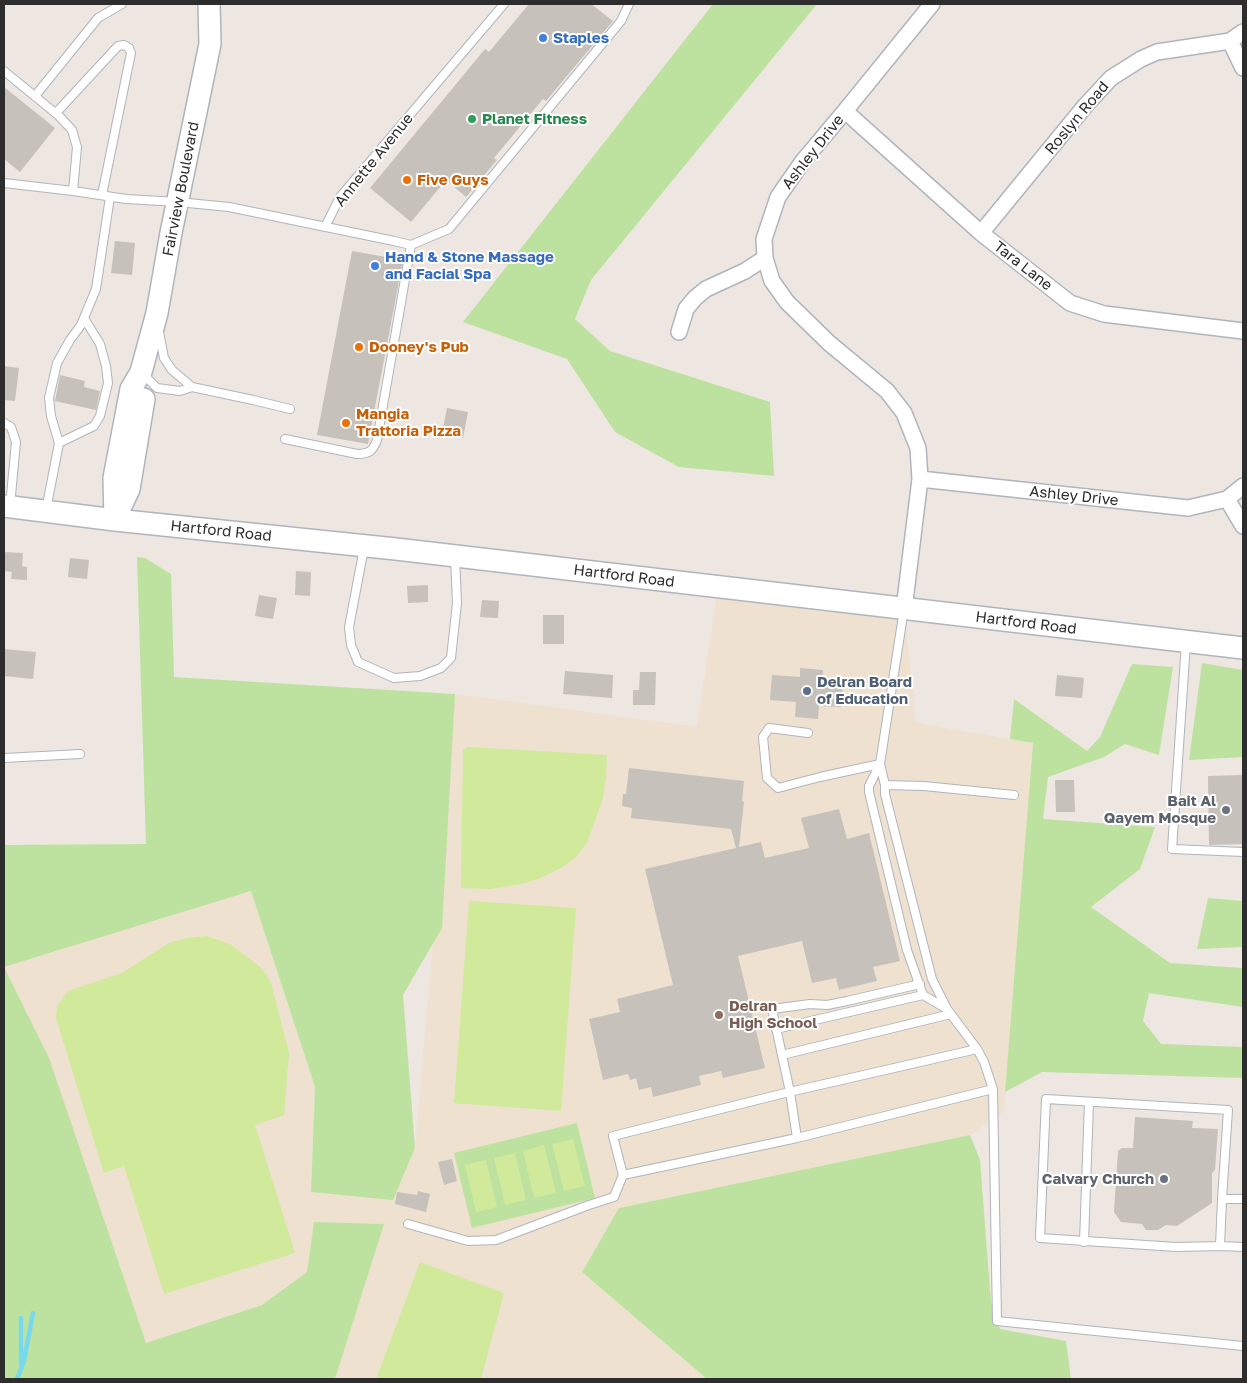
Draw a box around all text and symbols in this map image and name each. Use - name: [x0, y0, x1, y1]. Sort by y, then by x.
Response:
- place label: Staples: [553, 29, 609, 47]
- marker: Staples: [537, 32, 549, 44]
- street label: Roslyn Road: [1041, 78, 1113, 158]
- street label: Annette Avenue: [331, 110, 417, 210]
- place label: Planet Fitness: [482, 110, 587, 128]
- street label: Ashley Drive: [778, 111, 848, 193]
- marker: Planet Fitness: [466, 113, 478, 125]
- street label: Fairview Boulevard: [159, 120, 203, 258]
- place label: Five Guys: [417, 171, 489, 189]
- marker: Five Guys: [401, 174, 413, 186]
- street label: Tara Lane: [990, 238, 1056, 294]
- place label: Hand & Stone Massage and Facial Spa: [385, 248, 554, 283]
- marker: Hand & Stone Massage and Facial Spa: [369, 260, 381, 272]
- place label: Dooney's Pub: [369, 338, 469, 356]
- marker: Dooney's Pub: [353, 341, 365, 353]
- place label: Mangia Trattoria Pizza: [356, 405, 461, 440]
- marker: Mangia Trattoria Pizza: [340, 417, 352, 429]
- street label: Ashley Drive: [1029, 482, 1119, 510]
- street label: Hartford Road: [169, 517, 273, 545]
- street label: Hartford Road: [572, 561, 676, 591]
- street label: Hartford Road: [974, 608, 1078, 638]
- place label: Delran Board of Education: [817, 673, 912, 708]
- marker: Delran Board of Education: [801, 685, 813, 697]
- place label: Bait Al Qayem Mosque: [1104, 792, 1216, 827]
- marker: Bait Al Qayem Mosque: [1220, 804, 1232, 816]
- place label: Delran High School: [729, 997, 817, 1032]
- marker: Delran High School: [713, 1009, 725, 1021]
- place label: Calvary Church: [1042, 1170, 1154, 1188]
- marker: Calvary Church: [1158, 1173, 1170, 1185]

